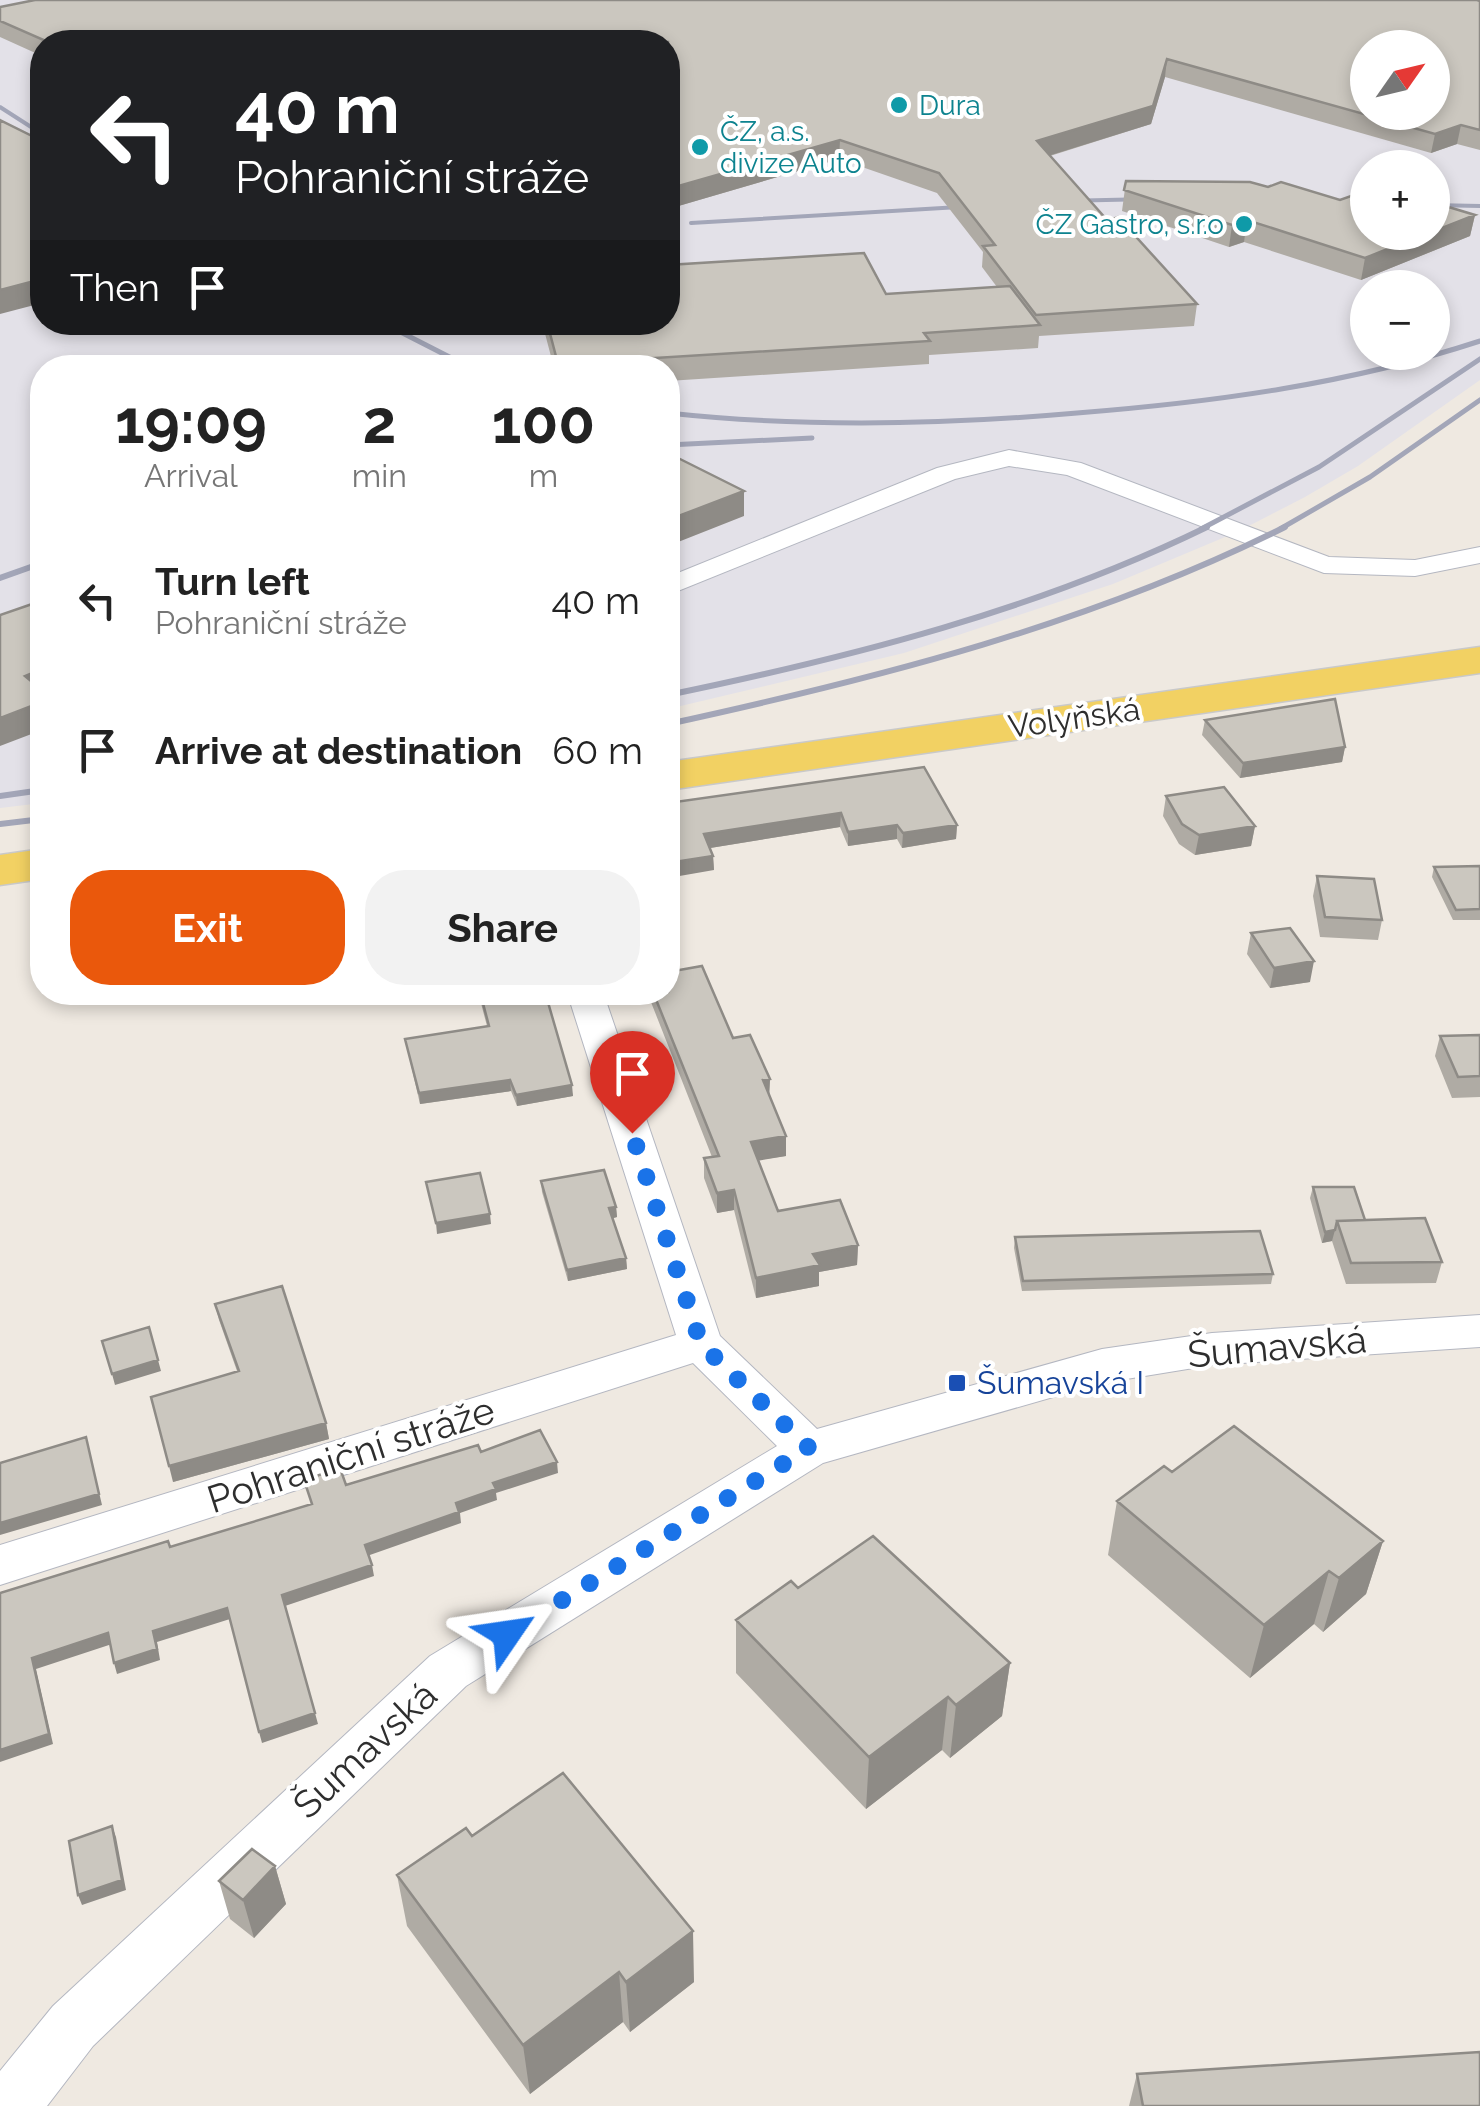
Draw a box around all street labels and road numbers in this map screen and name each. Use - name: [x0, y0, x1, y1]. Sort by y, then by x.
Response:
- street label: Volyňská: [1006, 690, 1142, 745]
- street label: Šumavská: [1186, 1316, 1368, 1377]
- street label: Pohraniční stráže: [202, 1387, 500, 1522]
- street label: Šumavská: [284, 1672, 446, 1827]

